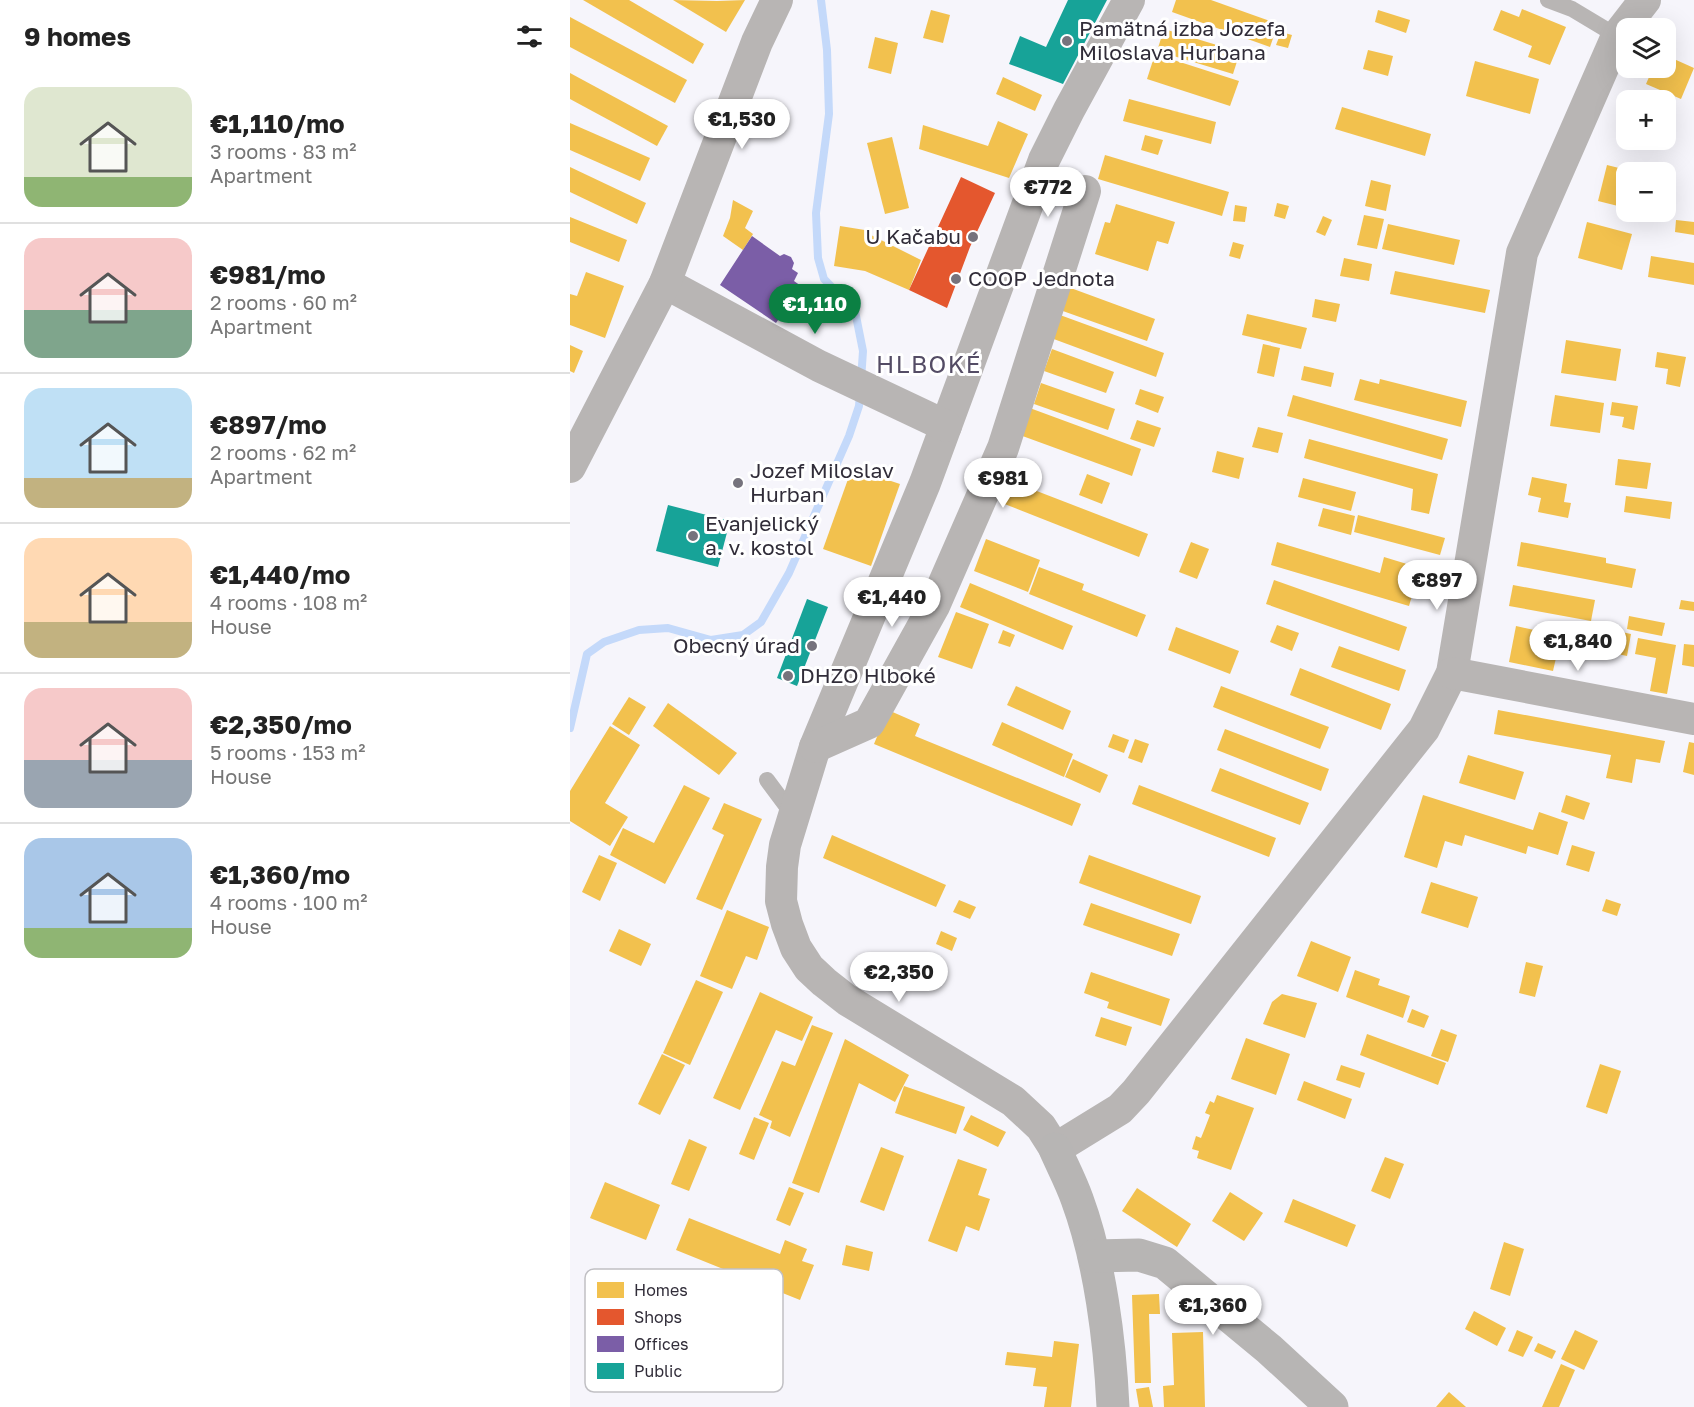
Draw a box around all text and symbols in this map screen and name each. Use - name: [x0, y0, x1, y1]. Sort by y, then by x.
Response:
- place label: Pamätná izba Jozefa Miloslava Hurbana: [1079, 15, 1286, 65]
- map controls: [1616, 18, 1676, 222]
- button: layers: [1616, 18, 1676, 78]
- icon: filters: [513, 20, 546, 53]
- text: 9 homes: [24, 21, 131, 52]
- marker: Pamätná izba Jozefa Miloslava Hurbana: [1060, 34, 1074, 48]
- button: +: [1616, 90, 1676, 150]
- pin: €1,530: [693, 99, 791, 150]
- text: €1,530: [708, 106, 776, 130]
- text: €1,110/mo: [210, 108, 345, 139]
- icon: home: [72, 111, 144, 183]
- text: 3 rooms · 83 m²: [210, 139, 356, 163]
- button: −: [1616, 162, 1676, 222]
- text: Apartment: [210, 163, 313, 187]
- pin: €772: [1012, 167, 1084, 218]
- text: €772: [1024, 174, 1072, 198]
- place label: U Kačabu: [865, 223, 961, 249]
- marker: U Kačabu: [966, 230, 980, 244]
- text: €981/mo: [210, 259, 326, 290]
- icon: home: [72, 262, 144, 334]
- place label: COOP Jednota: [968, 265, 1115, 291]
- marker: COOP Jednota: [949, 272, 963, 286]
- pin: €1,110: [766, 284, 864, 335]
- text: 2 rooms · 60 m²: [210, 290, 357, 314]
- text: €1,110: [783, 291, 847, 315]
- text: Apartment: [210, 314, 313, 338]
- district label: HLBOKÉ: [876, 349, 982, 378]
- text: €897/mo: [210, 409, 326, 440]
- icon: home: [72, 412, 144, 484]
- text: 2 rooms · 62 m²: [210, 440, 356, 464]
- place label: Jozef Miloslav Hurban: [750, 457, 894, 507]
- pin: €981: [967, 458, 1039, 509]
- text: Apartment: [210, 464, 313, 488]
- text: €981: [978, 465, 1028, 489]
- marker: Jozef Miloslav Hurban: [731, 476, 745, 490]
- place label: Evanjelický a. v. kostol: [705, 510, 819, 560]
- marker: Evanjelický a. v. kostol: [686, 529, 700, 543]
- text: €1,440/mo: [210, 559, 350, 590]
- pin: €897: [1401, 560, 1473, 611]
- icon: home: [72, 562, 144, 634]
- text: €897: [1412, 567, 1462, 591]
- pin: €1,440: [843, 577, 941, 628]
- text: €1,440: [858, 584, 926, 608]
- text: 4 rooms · 108 m²: [210, 590, 367, 614]
- text: House: [210, 614, 272, 638]
- pin: €1,840: [1529, 621, 1627, 672]
- text: €1,840: [1543, 628, 1613, 652]
- place label: Obecný úrad: [673, 632, 800, 658]
- marker: Obecný úrad: [805, 639, 819, 653]
- place label: DHZO Hlboké: [800, 662, 936, 688]
- marker: DHZO Hlboké: [781, 669, 795, 683]
- text: €2,350/mo: [210, 709, 352, 740]
- icon: home: [72, 712, 144, 784]
- text: 5 rooms · 153 m²: [210, 740, 365, 764]
- text: House: [210, 764, 272, 788]
- text: €1,360/mo: [210, 859, 350, 890]
- icon: home: [72, 862, 144, 934]
- text: 4 rooms · 100 m²: [210, 890, 368, 914]
- text: House: [210, 914, 272, 938]
- pin: €2,350: [850, 952, 948, 1003]
- text: €2,350: [864, 959, 934, 983]
- legend: [585, 1269, 783, 1392]
- text: Homes: [634, 1280, 688, 1300]
- pin: €1,360: [1164, 1285, 1262, 1336]
- text: €1,360: [1179, 1292, 1247, 1316]
- text: Shops: [634, 1307, 682, 1327]
- text: Offices: [634, 1334, 688, 1354]
- text: Public: [634, 1361, 682, 1381]

